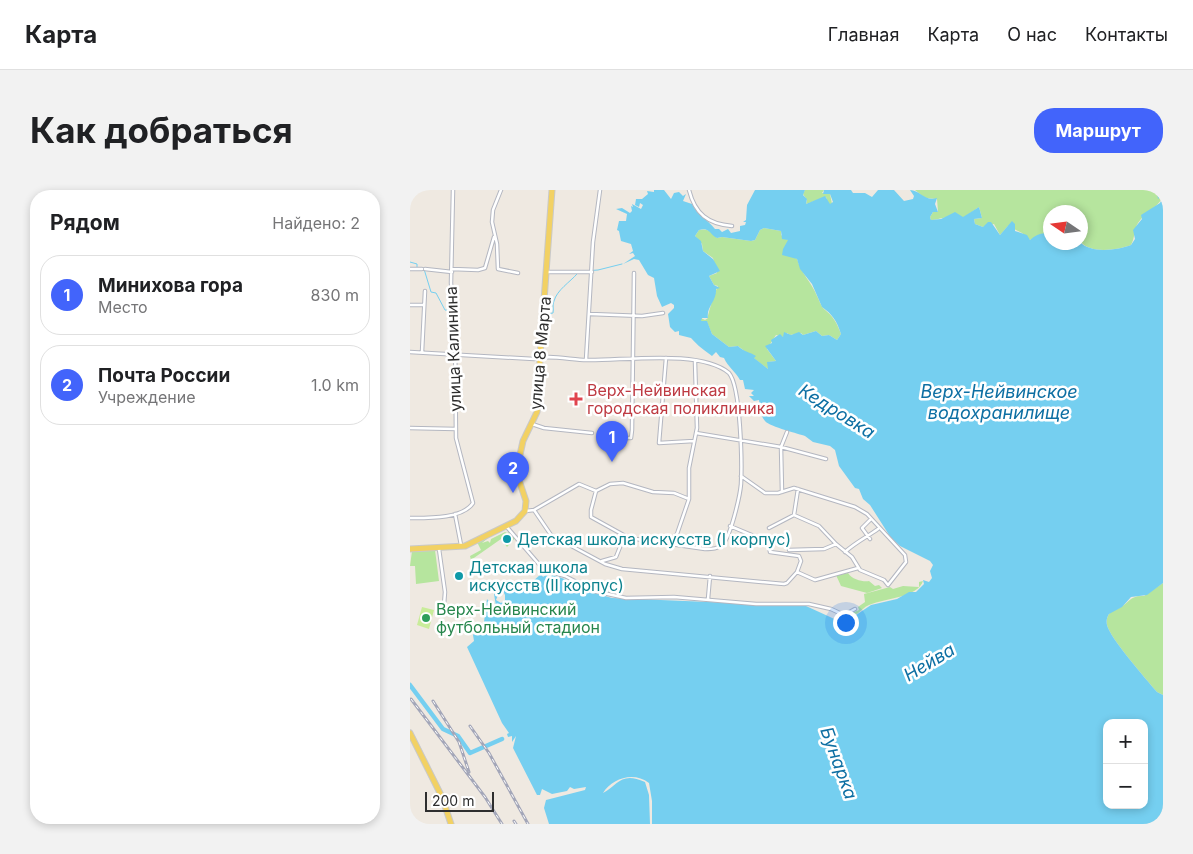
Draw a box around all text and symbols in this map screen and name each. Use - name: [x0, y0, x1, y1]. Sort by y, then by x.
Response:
- text: Карта: [25, 20, 97, 49]
- text: Главная: [828, 24, 899, 45]
- text: Карта: [927, 24, 979, 45]
- text: О нас: [1007, 24, 1057, 45]
- text: Контакты: [1085, 24, 1168, 45]
- button: Маршрут: [1034, 108, 1163, 153]
- text: Как добраться: [30, 109, 293, 151]
- north arrow: [1043, 205, 1088, 250]
- text: Рядом: [50, 210, 120, 235]
- text: Найдено: 2: [272, 213, 360, 233]
- text: Минихова гора: [98, 274, 243, 297]
- text: 1: [64, 285, 70, 305]
- text: 830 m: [311, 285, 359, 305]
- street label: улица Калинина: [441, 286, 465, 412]
- street label: улица 8 Марта: [525, 295, 555, 411]
- text: Место: [98, 297, 148, 317]
- text: Почта России: [98, 364, 230, 387]
- text: 2: [62, 375, 72, 395]
- text: 1.0 km: [311, 375, 359, 395]
- water label: Кедровка: [795, 379, 879, 443]
- place label: Верх-Нейвинская городская поликлиника: [587, 380, 774, 418]
- water label: Верх-Нейвинское водохранилище: [920, 381, 1078, 423]
- text: Учреждение: [98, 387, 196, 407]
- marker: Верх-Нейвинская городская поликлиника: [569, 392, 583, 406]
- pin: 1: [596, 421, 628, 462]
- pin: 2: [497, 452, 529, 493]
- place label: Детская школа искусств (I корпус): [517, 529, 791, 549]
- marker: Детская школа искусств (I корпус): [501, 533, 513, 545]
- place label: Детская школа искусств (II корпус): [469, 557, 624, 595]
- marker: Детская школа искусств (II корпус): [453, 570, 465, 582]
- place label: Верх-Нейвинский футбольный стадион: [436, 599, 600, 637]
- your location: [833, 610, 859, 636]
- marker: Верх-Нейвинский футбольный стадион: [420, 612, 432, 624]
- water label: Нейва: [900, 639, 958, 685]
- map controls: [1103, 719, 1148, 809]
- button: +: [1103, 719, 1148, 764]
- water label: Бунарка: [816, 724, 862, 802]
- button: −: [1103, 764, 1148, 809]
- scale bar: [425, 789, 494, 812]
- text: 200 m: [432, 792, 474, 809]

